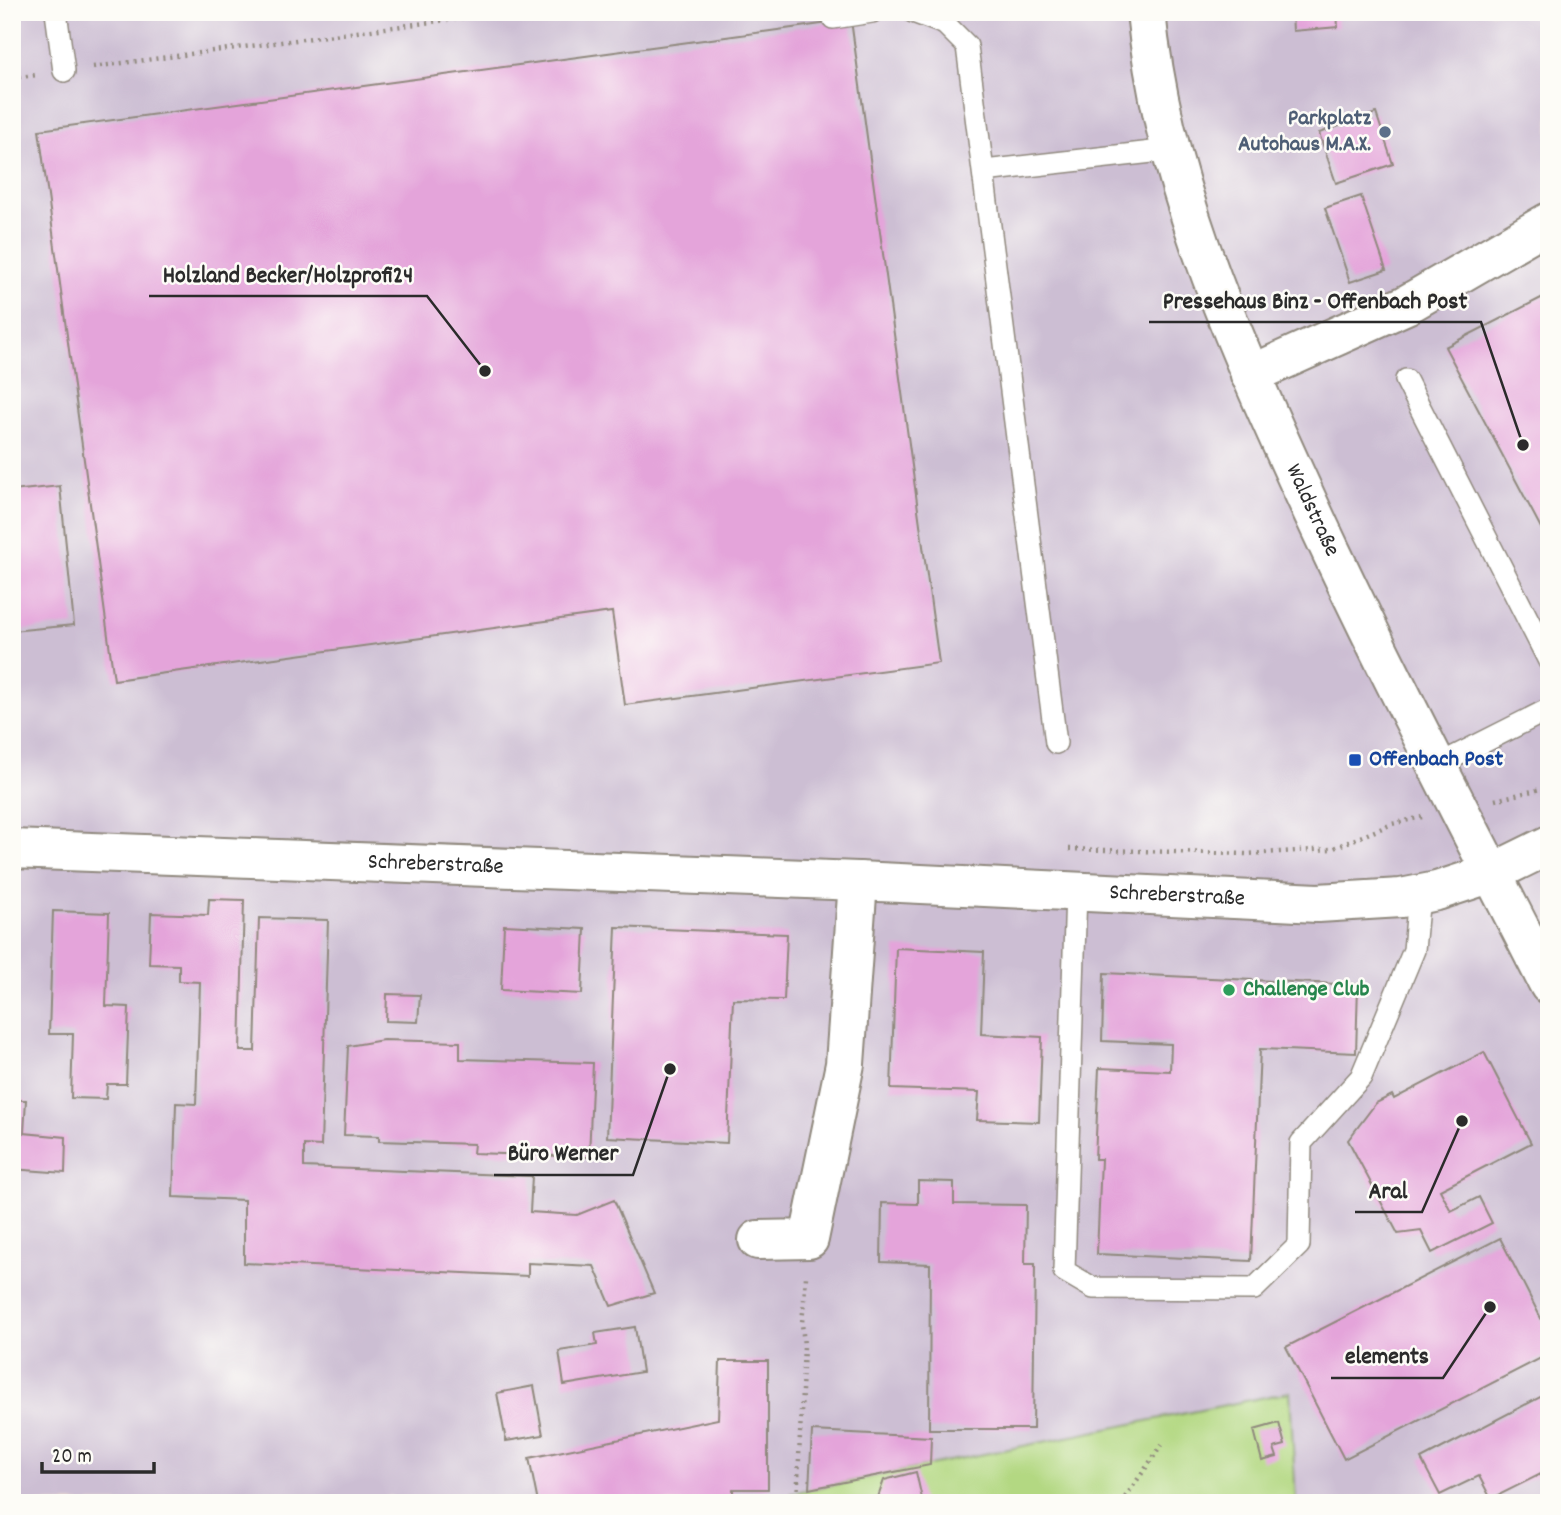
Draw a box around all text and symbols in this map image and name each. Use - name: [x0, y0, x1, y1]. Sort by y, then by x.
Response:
- place label: Parkplatz Autohaus M.A.X.: [1238, 103, 1371, 162]
- marker: Parkplatz Autohaus M.A.X.: [1377, 124, 1393, 140]
- callout: Holzland Becker/Holzprofi24: [149, 251, 427, 296]
- text: Holzland Becker/Holzprofi24: [163, 260, 413, 294]
- callout: Pressehaus Binz - Offenbach Post: [1149, 277, 1481, 322]
- text: Pressehaus Binz - Offenbach Post: [1163, 286, 1467, 320]
- street label: Waldstraße: [1276, 459, 1348, 562]
- place label: Offenbach Post: [1369, 744, 1504, 777]
- marker: Offenbach Post: [1347, 752, 1363, 768]
- street label: Schreberstraße: [367, 846, 504, 884]
- street label: Schreberstraße: [1108, 877, 1246, 916]
- place label: Challenge Club: [1243, 974, 1370, 1007]
- marker: Challenge Club: [1221, 982, 1237, 998]
- callout: Büro Werner: [494, 1130, 633, 1175]
- text: Büro Werner: [508, 1138, 619, 1172]
- callout: Aral: [1355, 1167, 1422, 1212]
- text: Aral: [1369, 1176, 1408, 1210]
- callout: elements: [1331, 1333, 1443, 1378]
- text: elements: [1345, 1341, 1429, 1375]
- scale bar: [42, 1431, 154, 1475]
- text: 20 m: [52, 1443, 92, 1473]

